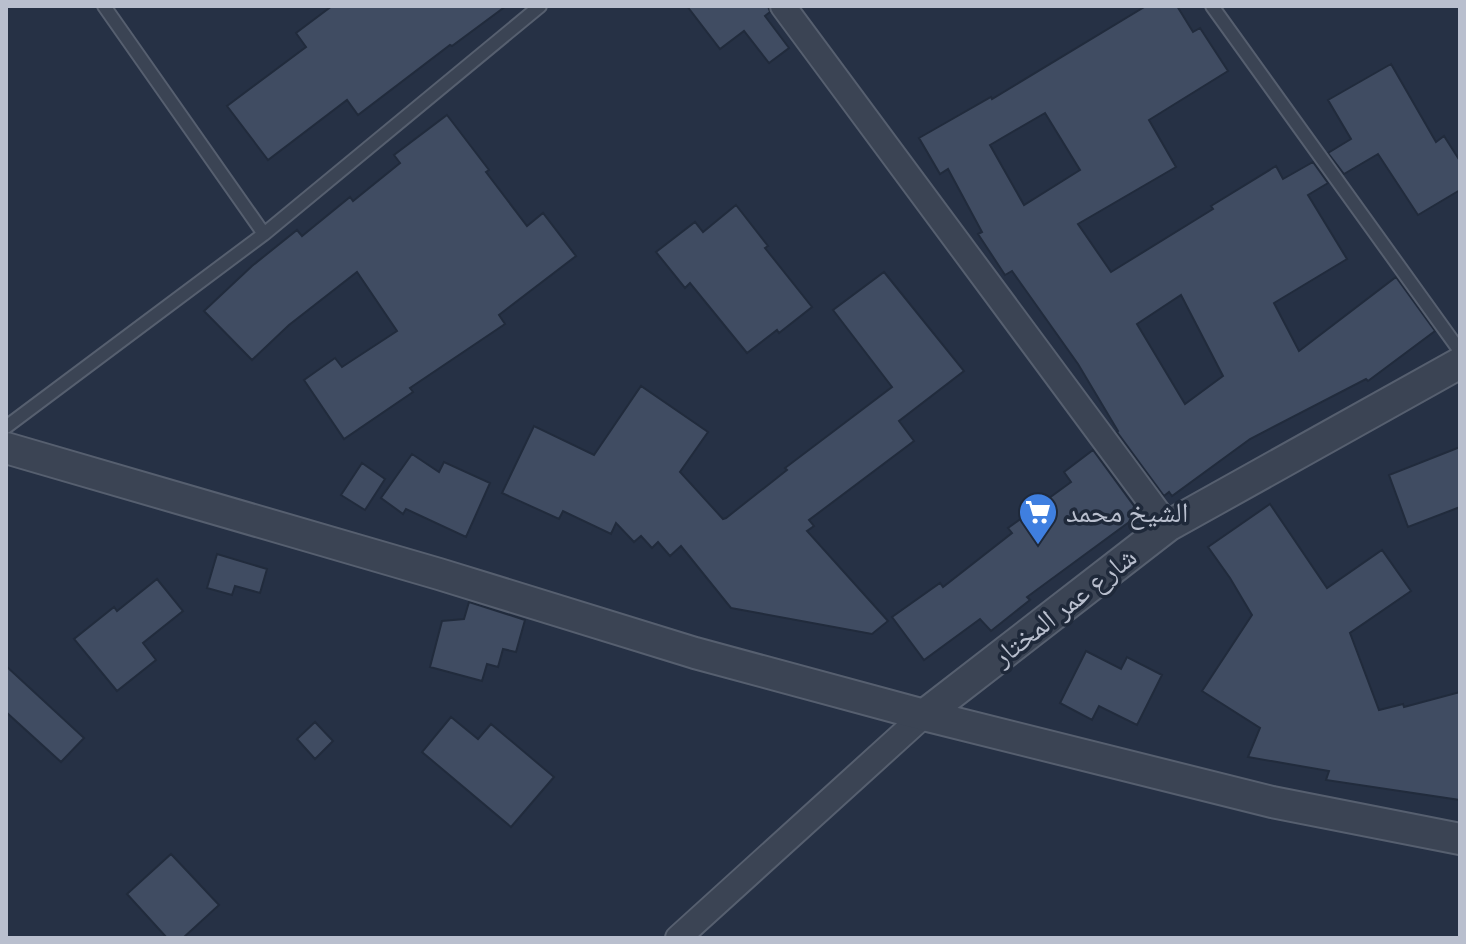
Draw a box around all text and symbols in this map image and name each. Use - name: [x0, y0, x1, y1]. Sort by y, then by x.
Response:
- supermarket icon: الشيخ محمد: [1017, 491, 1059, 546]
- place label: الشيخ محمد: [1066, 495, 1188, 530]
- street label: شارع عمر المختار: [984, 539, 1143, 674]

